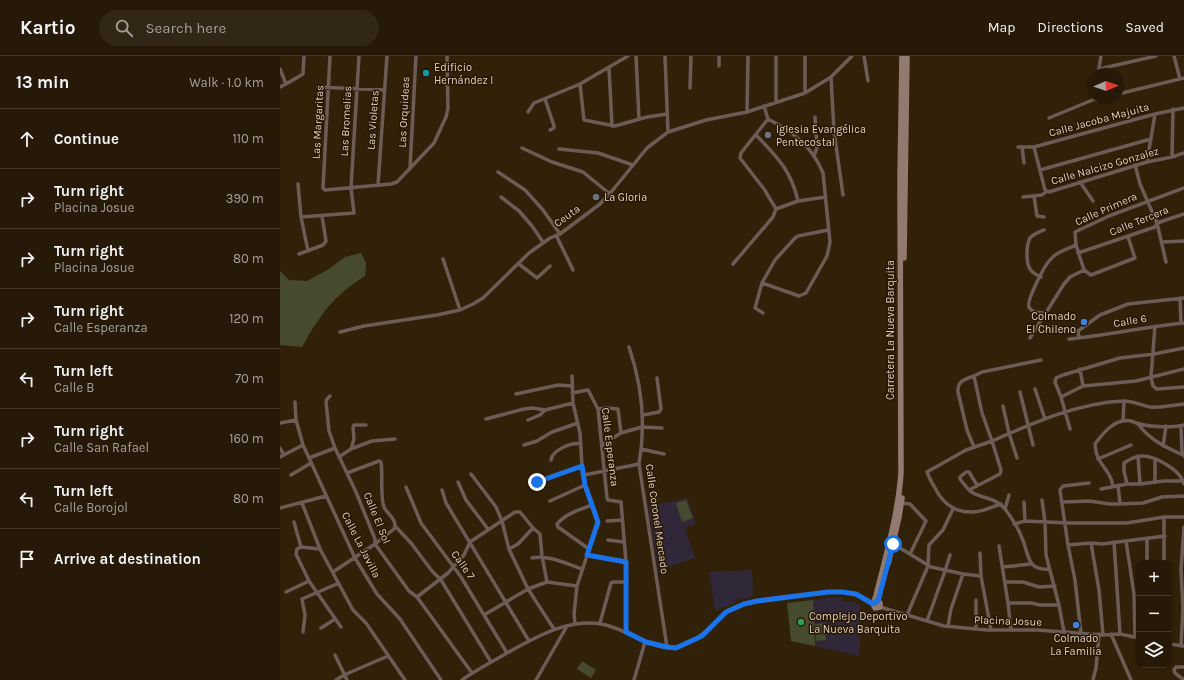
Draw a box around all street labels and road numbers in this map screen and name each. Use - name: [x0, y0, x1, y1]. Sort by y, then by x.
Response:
- street label: Las Orquideas: [396, 76, 412, 148]
- street label: Las Margaritas: [310, 84, 326, 159]
- street label: Las Bromelias: [338, 85, 354, 157]
- street label: Las Violetas: [364, 90, 382, 150]
- street label: Calle Jacoba Majuita: [1047, 100, 1151, 140]
- street label: Calle Nalcizo Gonzalez: [1050, 144, 1160, 188]
- street label: Calle Primera: [1073, 190, 1139, 228]
- street label: Ceuta: [551, 202, 583, 230]
- street label: Calle Tercera: [1107, 203, 1171, 239]
- street label: Carretera La Nueva Barquita: [884, 260, 897, 400]
- street label: Calle 6: [1112, 312, 1148, 330]
- street label: Calle Esperanza: [599, 407, 621, 487]
- street label: Calle Coronel Mercado: [643, 463, 671, 575]
- street label: Calle El Sol: [361, 490, 393, 546]
- street label: Calle La Javilla: [339, 510, 383, 580]
- street label: Calle 7: [448, 548, 478, 582]
- street label: Placina Josue: [974, 613, 1043, 629]

